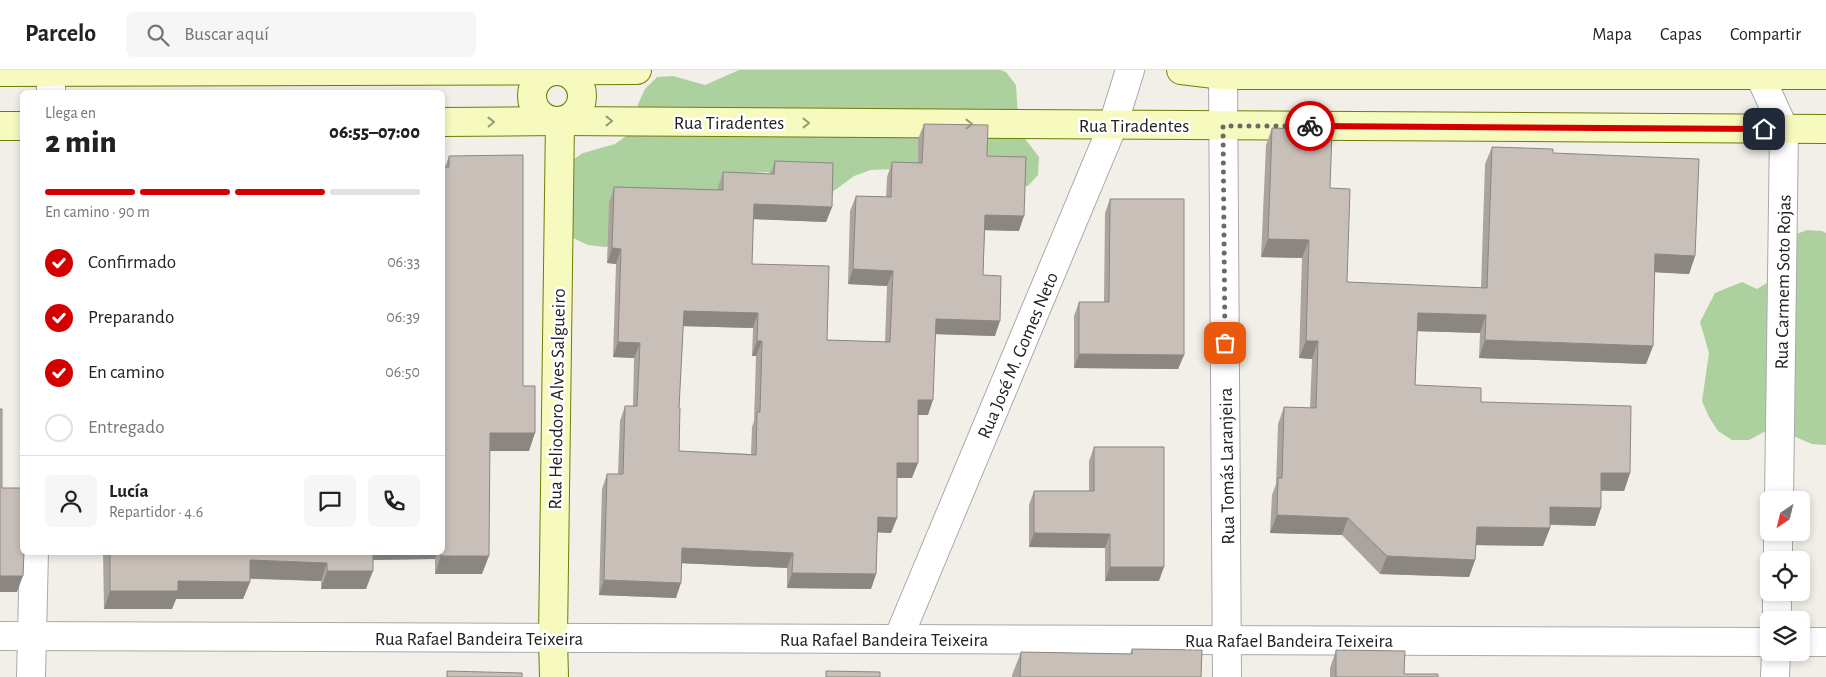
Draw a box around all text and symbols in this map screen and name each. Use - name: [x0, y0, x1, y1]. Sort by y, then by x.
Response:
- search box: [126, 12, 476, 57]
- icon: search: [144, 21, 172, 49]
- text: Parcelo: [25, 22, 96, 46]
- text: Buscar aquí: [184, 25, 269, 44]
- text: Mapa: [1592, 26, 1632, 44]
- text: Capas: [1660, 26, 1702, 44]
- text: Compartir: [1730, 26, 1801, 44]
- courier: [1285, 101, 1335, 151]
- text: Llega en: [45, 105, 96, 121]
- pin: [1743, 108, 1785, 150]
- icon: bike: [1296, 112, 1324, 140]
- street label: Rua Tiradentes: [674, 114, 784, 133]
- icon: home: [1750, 115, 1778, 143]
- one-way arrow: [606, 116, 613, 126]
- one-way arrow: [488, 117, 495, 127]
- street label: Rua Tiradentes: [1079, 117, 1189, 136]
- one-way arrow: [803, 118, 811, 128]
- one-way arrow: [966, 119, 973, 129]
- text: 06:55–07:00: [329, 123, 420, 142]
- text: 2 min: [45, 126, 117, 158]
- street label: Rua Carmem Soto Rojas: [1772, 194, 1795, 370]
- text: En camino · 90 m: [45, 204, 150, 220]
- icon: check: [45, 249, 73, 277]
- text: Confirmado: [88, 253, 176, 272]
- text: 06:33: [387, 254, 420, 270]
- street label: Rua José M. Gomes Neto: [975, 270, 1062, 442]
- street label: Rua Heliodoro Alves Salgueiro: [546, 288, 569, 510]
- icon: check: [45, 304, 73, 332]
- text: Preparando: [88, 308, 174, 327]
- text: 06:39: [386, 309, 420, 325]
- pin: [1204, 322, 1246, 364]
- icon: bag: [1211, 329, 1239, 357]
- icon: check: [45, 359, 73, 387]
- text: En camino: [88, 363, 165, 382]
- text: 06:50: [385, 364, 420, 380]
- street label: Rua Tomás Laranjeira: [1217, 387, 1238, 545]
- text: Entregado: [88, 418, 164, 437]
- button: person: [45, 475, 97, 527]
- button: chat: [304, 475, 356, 527]
- button: phone: [368, 475, 420, 527]
- text: Lucía: [109, 482, 149, 501]
- north arrow: [1760, 491, 1810, 541]
- map controls: [1760, 491, 1810, 661]
- text: Repartidor · 4.6: [109, 504, 203, 520]
- button: locate: [1760, 551, 1810, 601]
- button: layers: [1760, 611, 1810, 661]
- street label: Rua Rafael Bandeira Teixeira: [375, 630, 583, 649]
- street label: Rua Rafael Bandeira Teixeira: [780, 631, 988, 650]
- street label: Rua Rafael Bandeira Teixeira: [1185, 632, 1393, 651]

